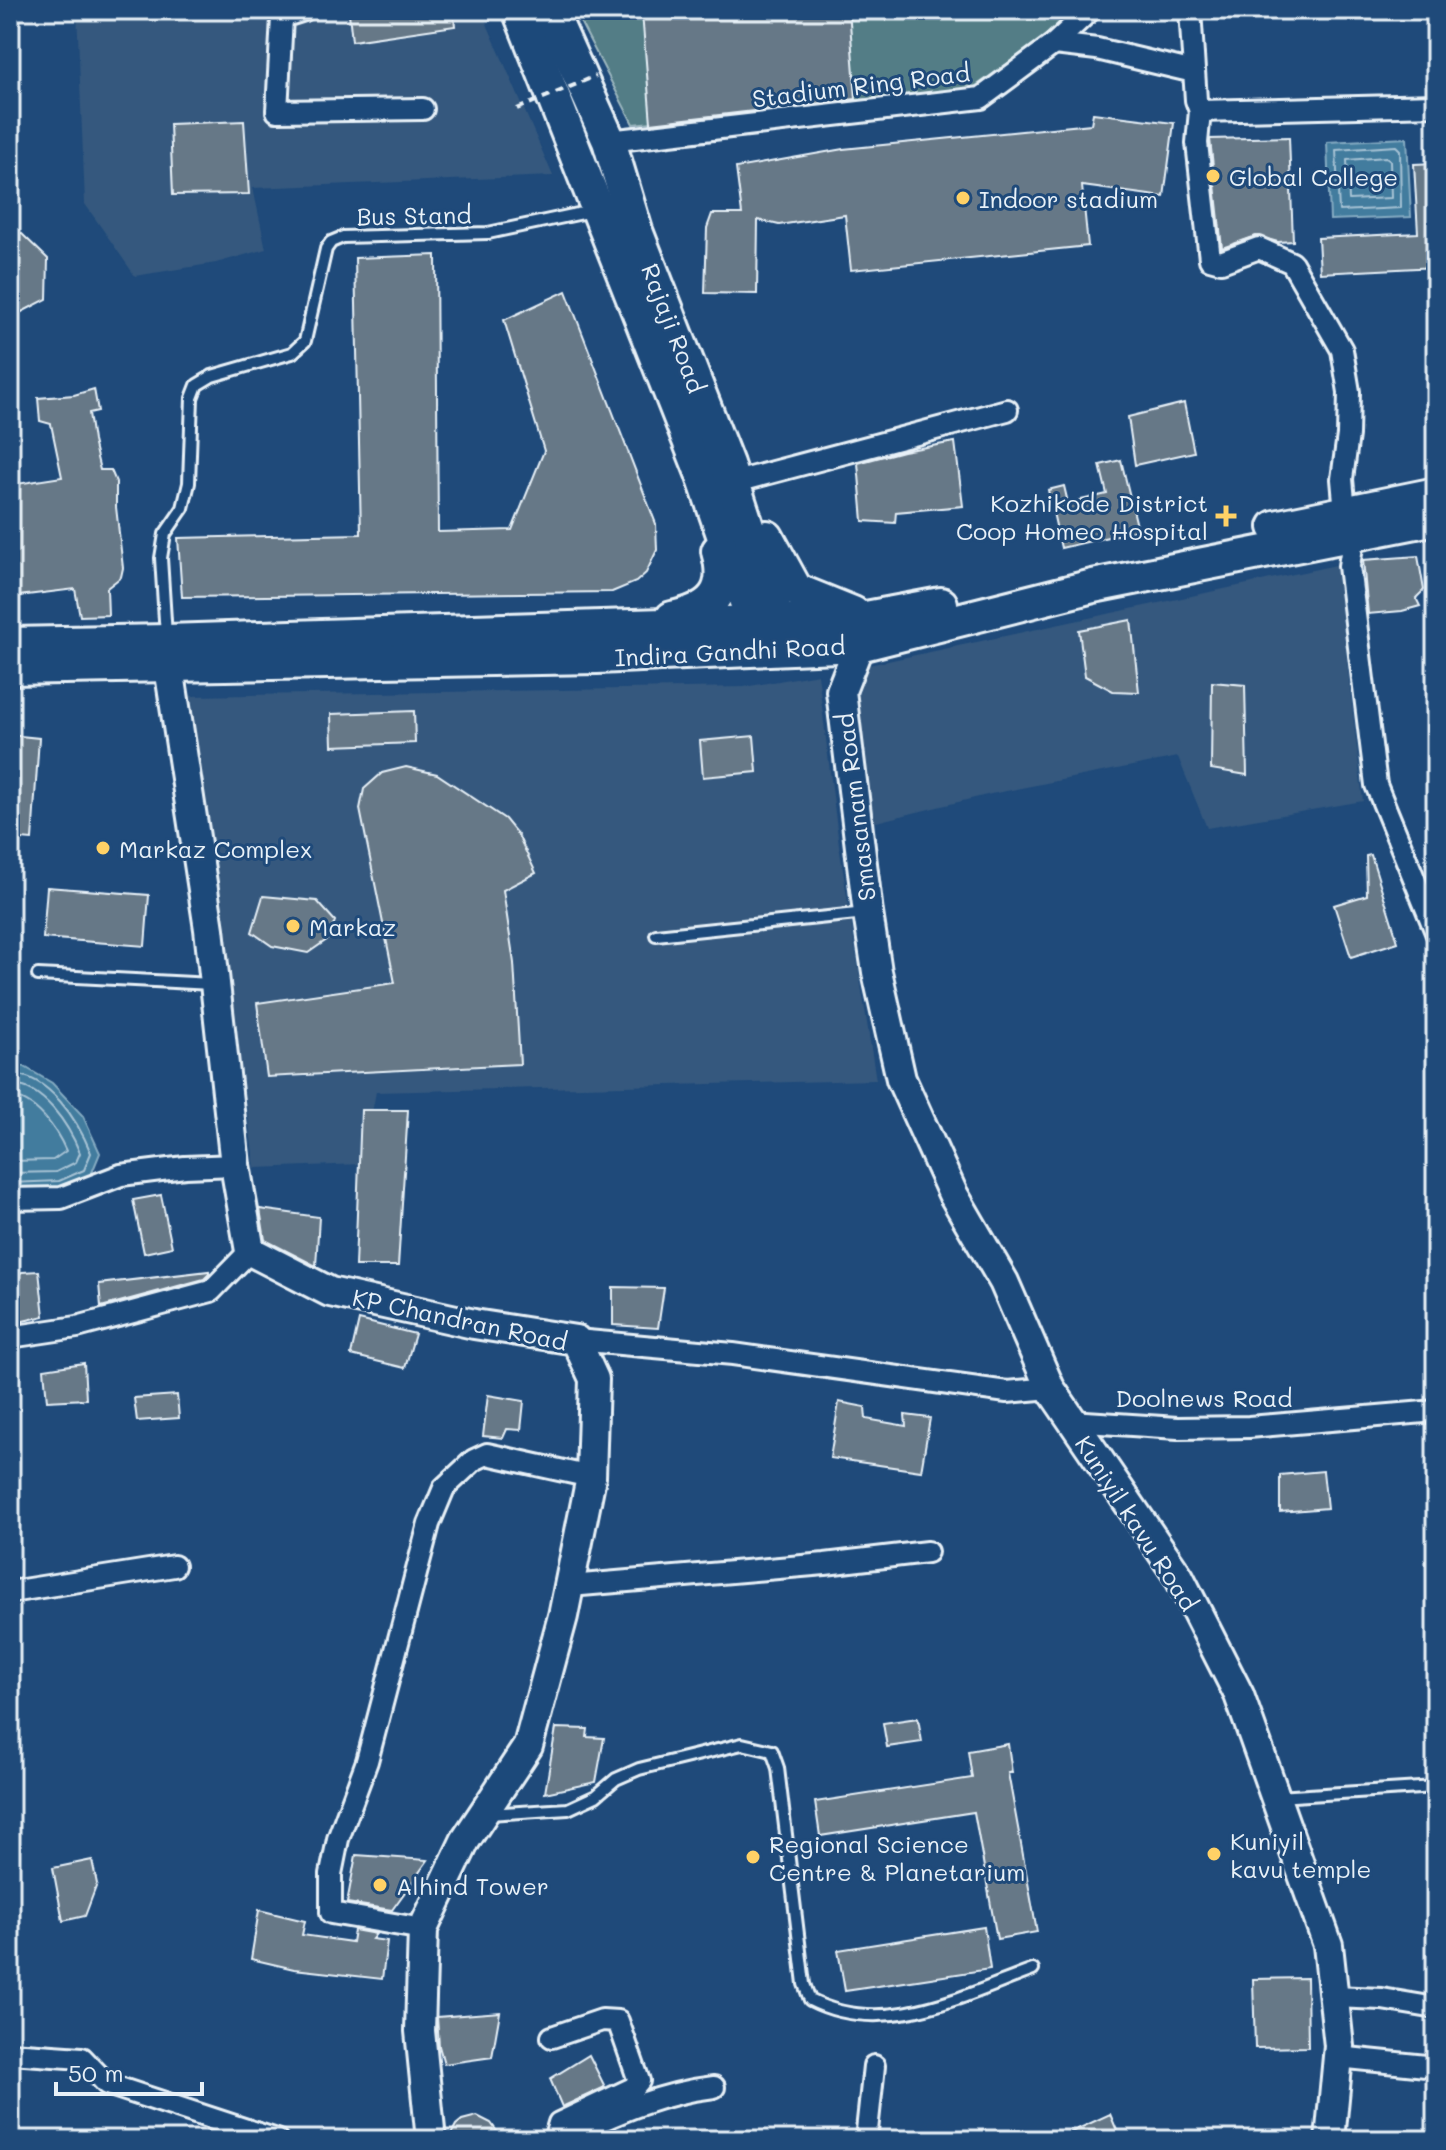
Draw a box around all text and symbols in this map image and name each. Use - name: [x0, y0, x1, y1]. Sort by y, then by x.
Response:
- street label: Stadium Ring Road: [750, 56, 972, 114]
- place label: Global College: [1229, 161, 1398, 192]
- marker: Global College: [1204, 167, 1222, 185]
- place label: Indoor stadium: [979, 183, 1158, 214]
- marker: Indoor stadium: [954, 189, 972, 207]
- street label: Bus Stand: [356, 198, 472, 232]
- street label: Rajaji Road: [635, 259, 713, 397]
- place label: Kozhikode District Coop Homeo Hospital: [956, 487, 1208, 546]
- marker: Kozhikode District Coop Homeo Hospital: [1215, 505, 1237, 527]
- street label: Indira Gandhi Road: [614, 629, 846, 673]
- street label: Smasanam Road: [828, 711, 882, 903]
- place label: Markaz Complex: [119, 833, 312, 864]
- marker: Markaz Complex: [94, 839, 112, 857]
- place label: Markaz: [309, 911, 396, 942]
- marker: Markaz: [284, 917, 302, 935]
- street label: KP Chandran Road: [350, 1281, 570, 1357]
- street label: Doolnews Road: [1116, 1382, 1292, 1413]
- street label: Kuniyil kavu Road: [1069, 1429, 1205, 1617]
- place label: Kuniyil kavu temple: [1230, 1825, 1371, 1884]
- place label: Regional Science Centre & Planetarium: [769, 1828, 1025, 1887]
- marker: Kuniyil kavu temple: [1205, 1845, 1223, 1863]
- marker: Regional Science Centre & Planetarium: [744, 1848, 762, 1866]
- place label: Alhind Tower: [396, 1870, 549, 1901]
- marker: Alhind Tower: [371, 1876, 389, 1894]
- scale bar: [56, 2046, 202, 2096]
- text: 50 m: [68, 2057, 124, 2088]

